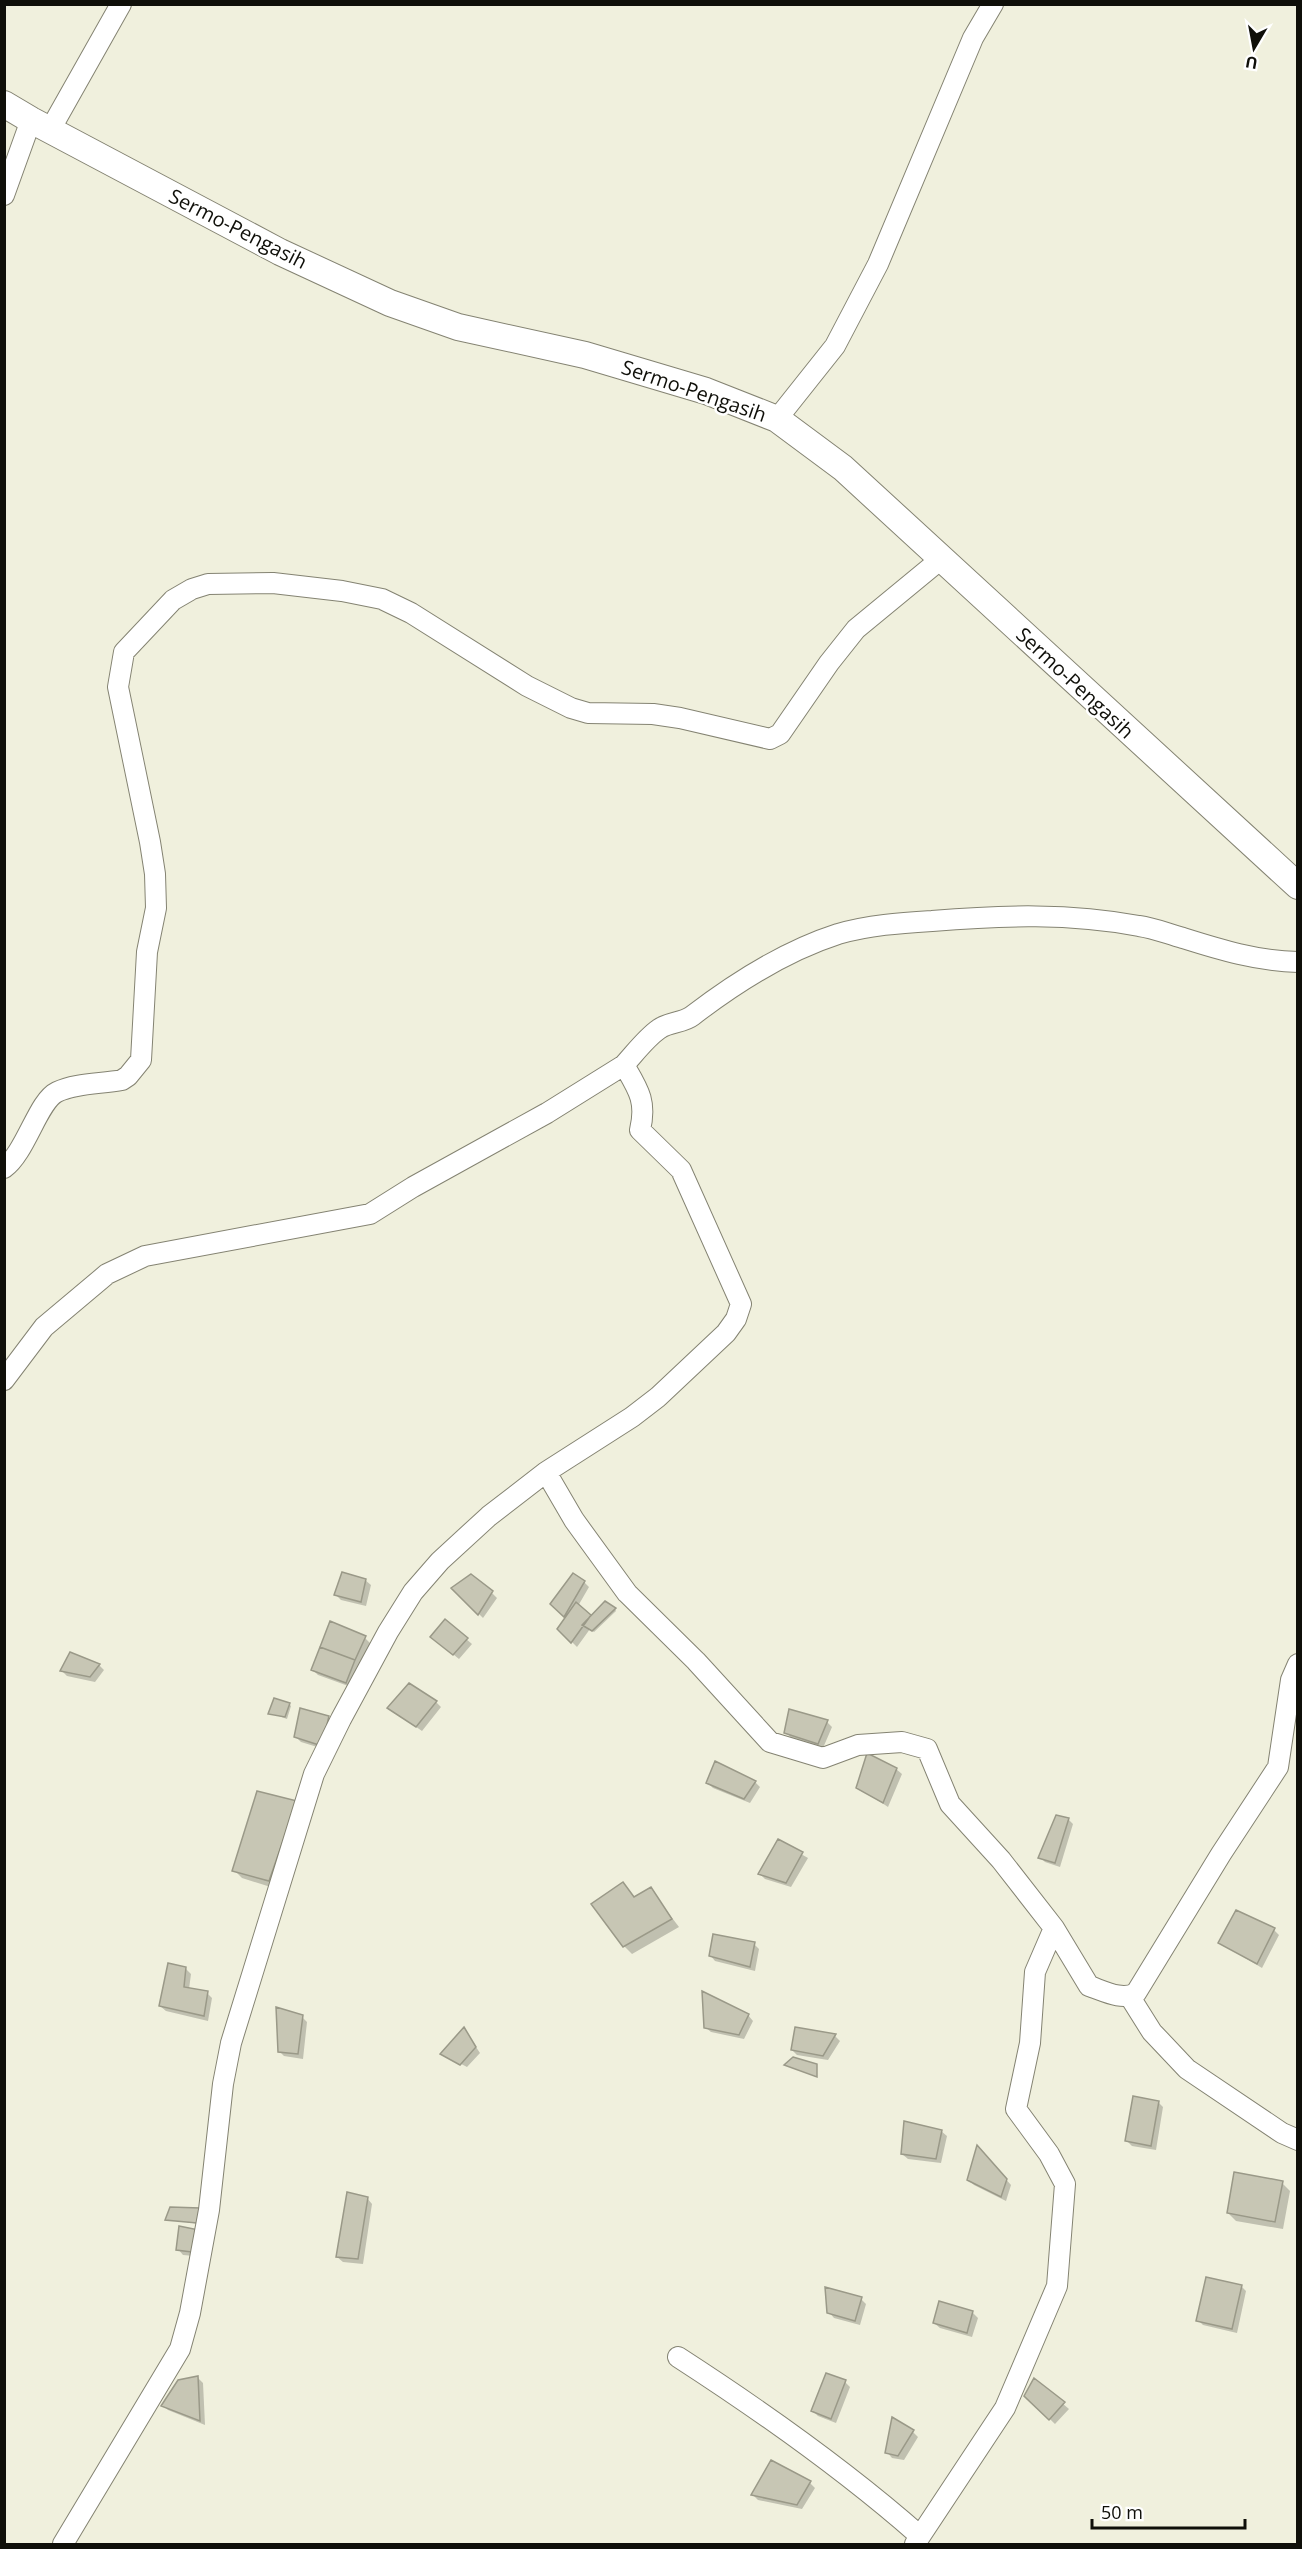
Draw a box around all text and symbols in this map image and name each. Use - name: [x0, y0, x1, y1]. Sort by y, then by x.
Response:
- north arrow: [1224, 18, 1284, 78]
- text: U: [1244, 51, 1259, 75]
- street label: Sermo-Pengasih: [165, 182, 312, 275]
- street label: Sermo-Pengasih: [618, 353, 770, 428]
- street label: Sermo-Pengasih: [1011, 621, 1140, 744]
- scale bar: [1092, 2492, 1245, 2530]
- text: 50 m: [1101, 2500, 1143, 2524]

